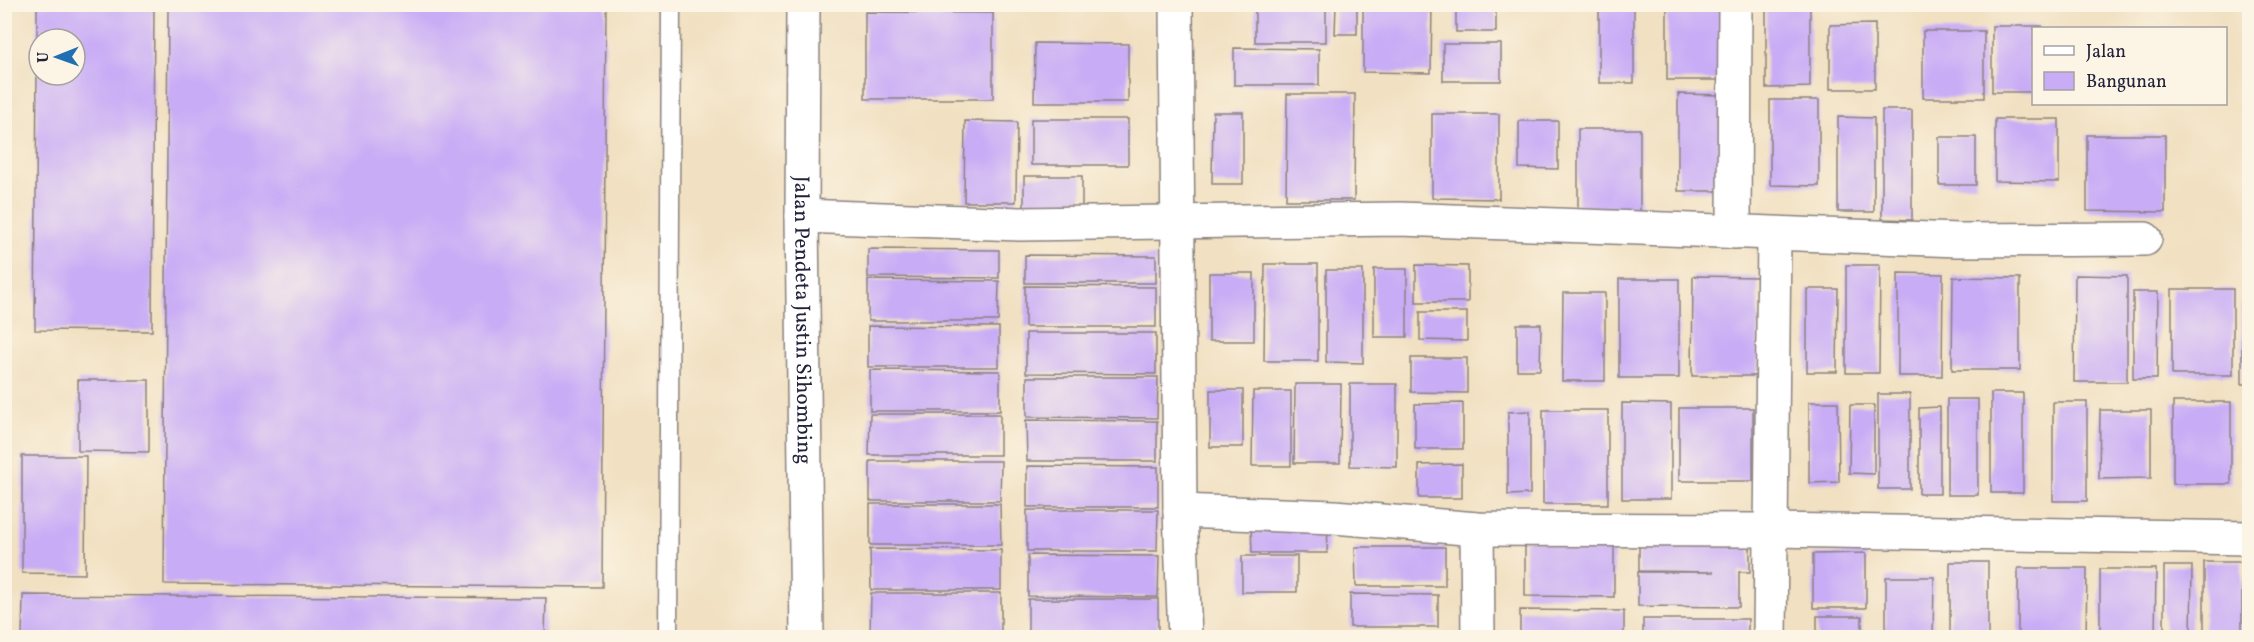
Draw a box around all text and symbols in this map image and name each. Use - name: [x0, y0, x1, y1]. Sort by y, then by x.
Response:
- north arrow: [27, 27, 87, 87]
- legend: [2032, 27, 2227, 105]
- text: Jalan: [2086, 40, 2126, 65]
- text: U: [33, 52, 55, 63]
- text: Bangunan: [2086, 70, 2167, 95]
- street label: Jalan Pendeta Justin Sihombing: [786, 176, 818, 464]

